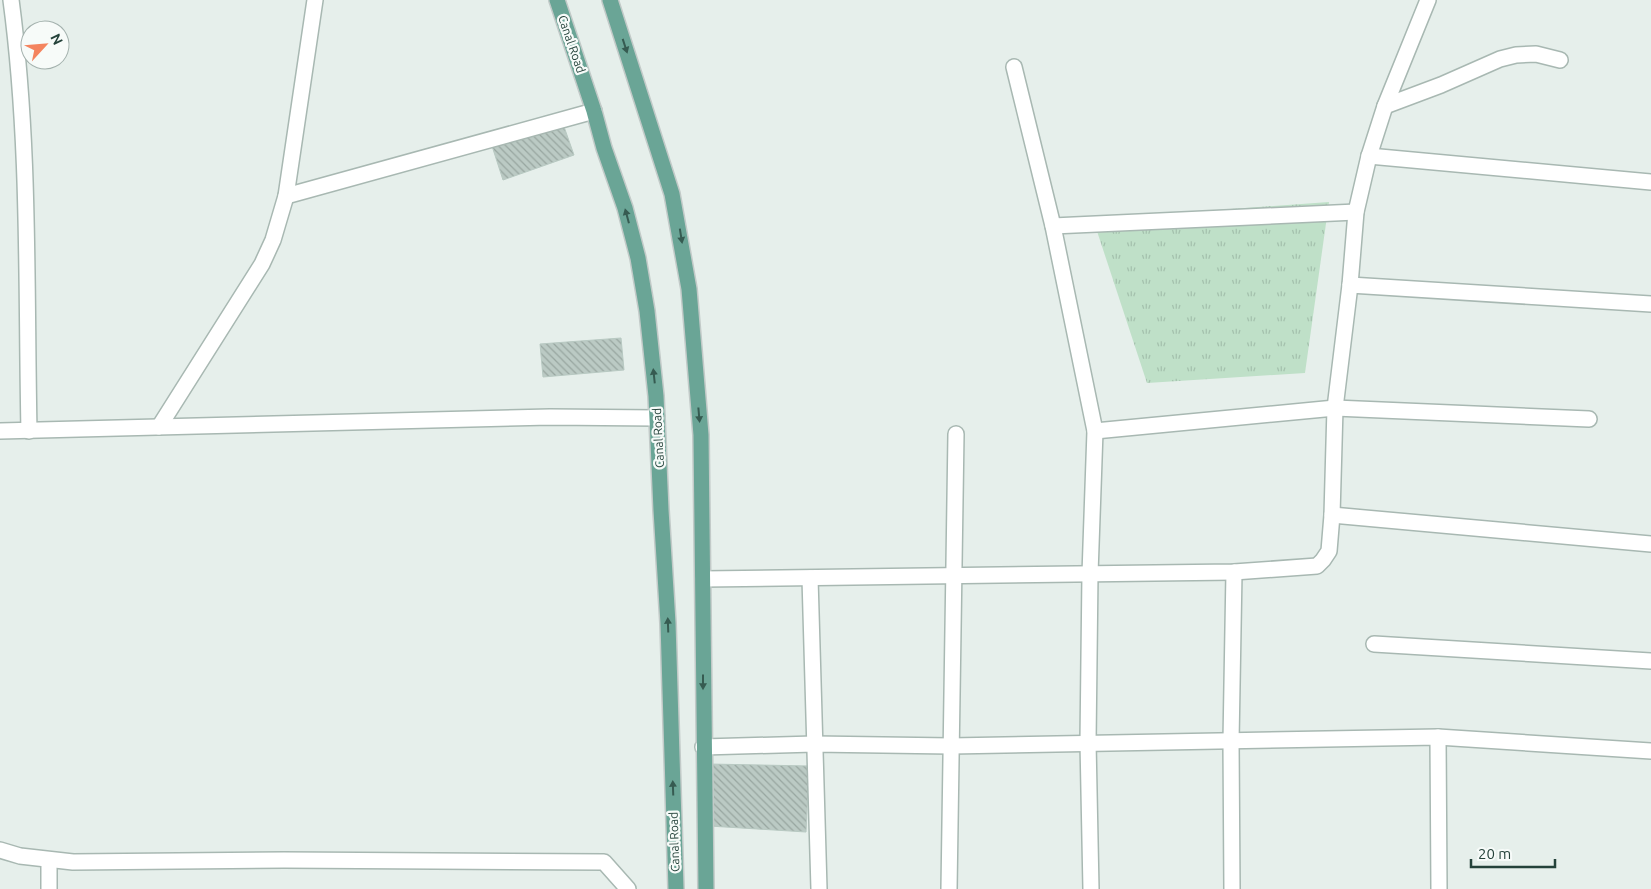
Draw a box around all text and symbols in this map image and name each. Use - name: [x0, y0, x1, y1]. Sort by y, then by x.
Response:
- street label: Canal Road: [556, 13, 588, 75]
- north arrow: [20, 20, 70, 70]
- text: N: [47, 31, 66, 48]
- one-way arrow: [621, 39, 629, 54]
- one-way arrow: [622, 208, 630, 223]
- one-way arrow: [677, 228, 685, 244]
- one-way arrow: [650, 368, 658, 384]
- one-way arrow: [695, 407, 703, 423]
- street label: Canal Road: [650, 408, 666, 468]
- one-way arrow: [664, 617, 672, 633]
- one-way arrow: [699, 674, 707, 690]
- one-way arrow: [669, 780, 677, 796]
- street label: Canal Road: [666, 812, 682, 872]
- scale bar: [1471, 836, 1555, 868]
- text: 20 m: [1478, 845, 1511, 862]

